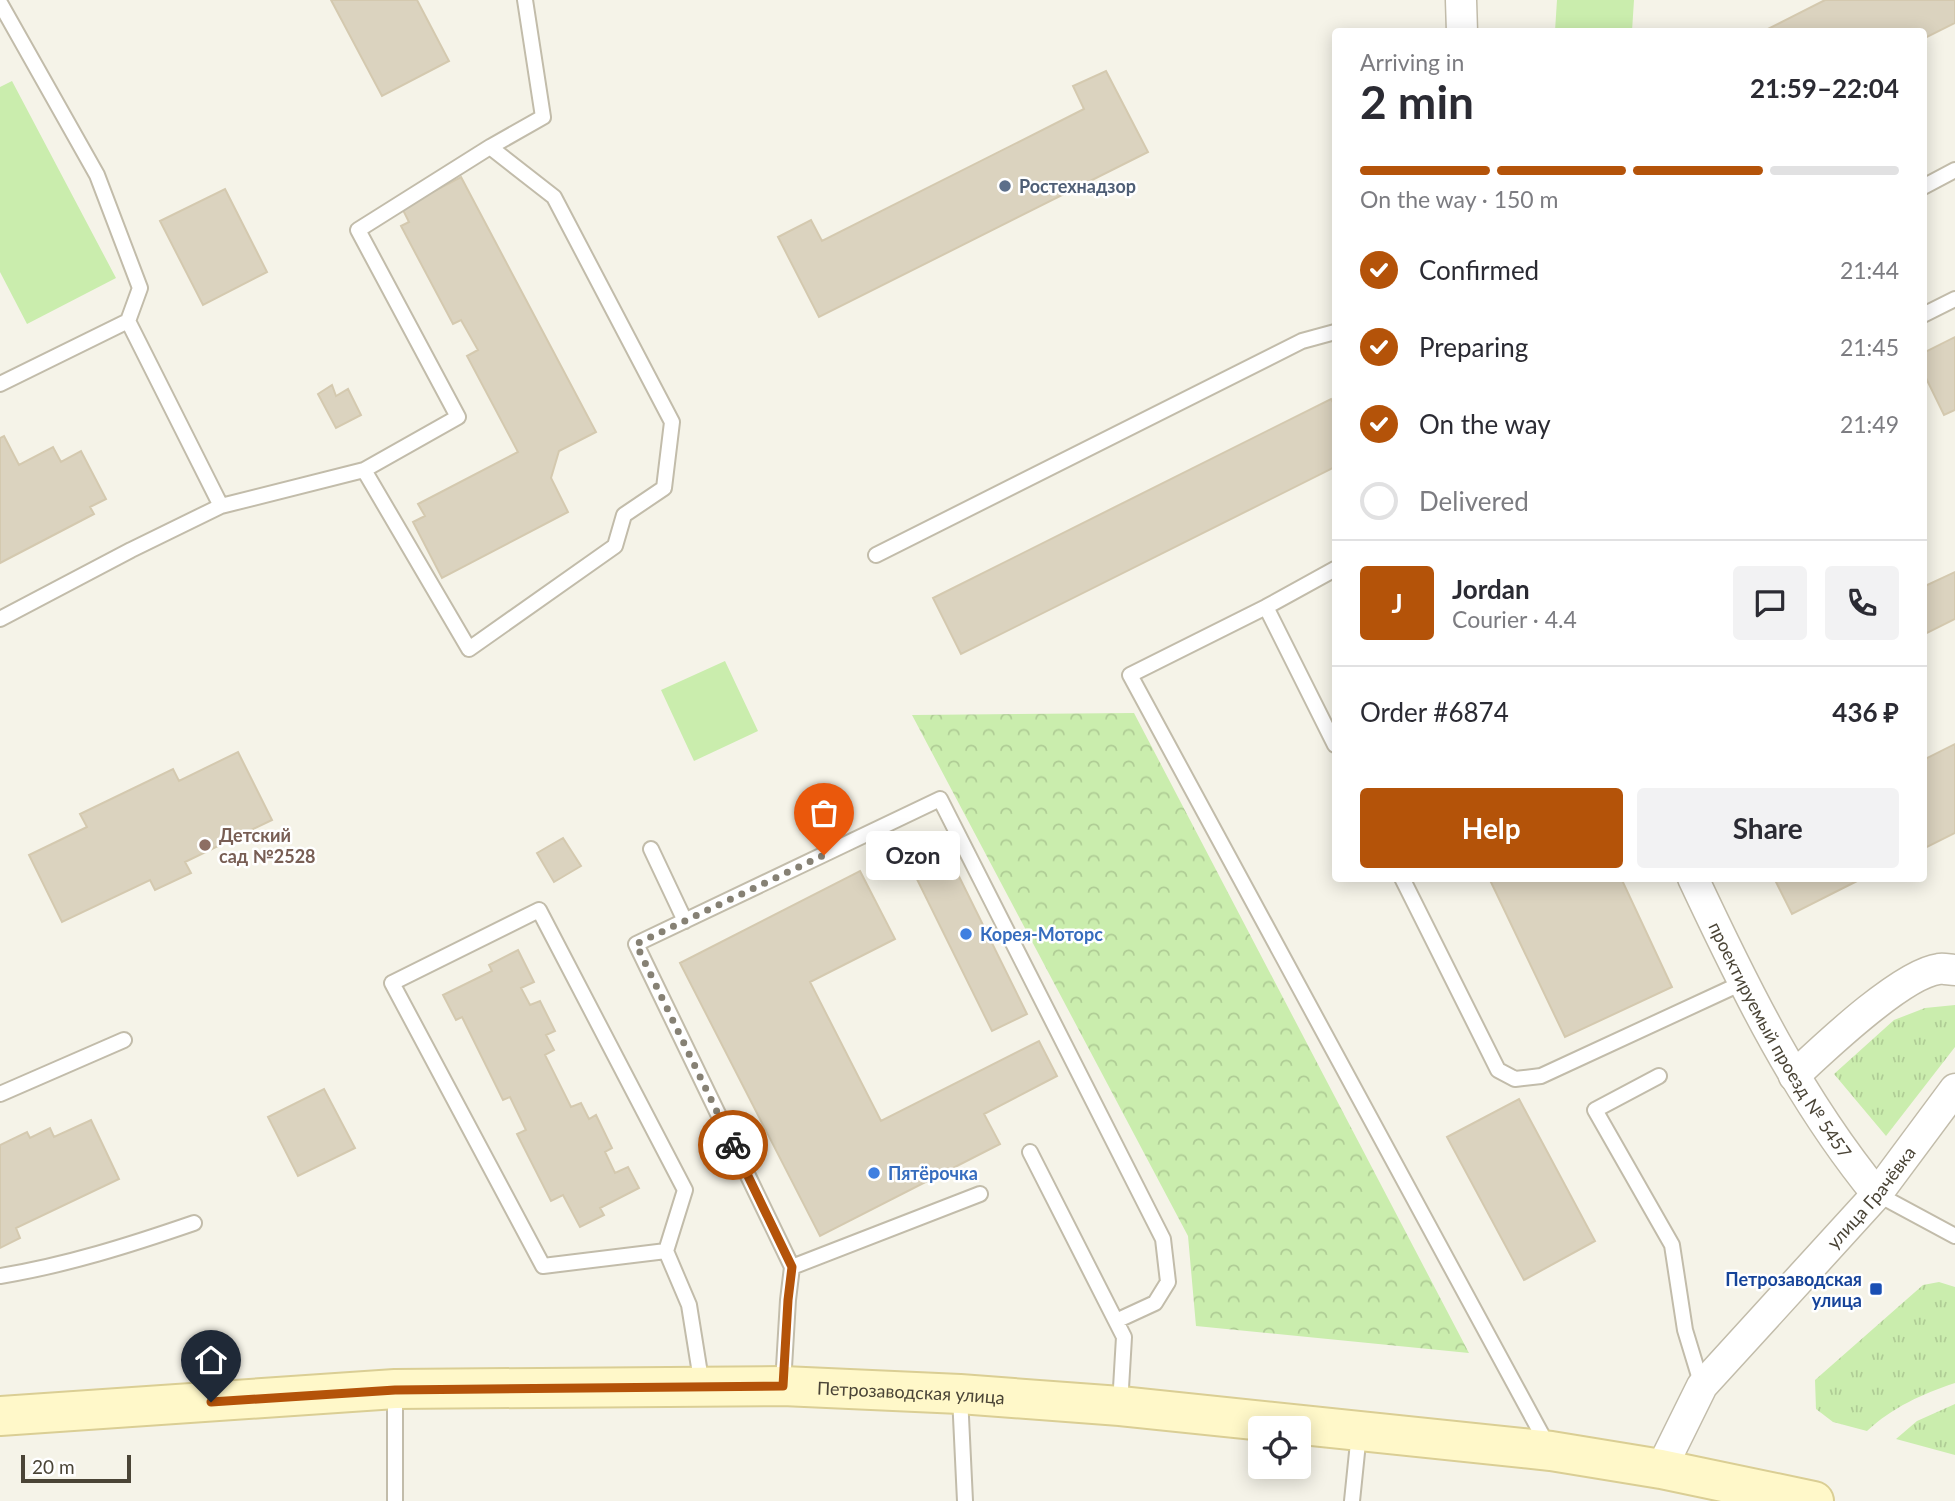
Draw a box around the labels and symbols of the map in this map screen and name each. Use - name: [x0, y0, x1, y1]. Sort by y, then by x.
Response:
- place label: Ростехнадзор: [1019, 175, 1136, 197]
- marker: Ростехнадзор: [997, 178, 1013, 194]
- pin: [794, 783, 854, 855]
- place label: Детский сад №2528: [219, 824, 316, 867]
- callout: Ozon: [866, 830, 960, 880]
- marker: Детский сад №2528: [197, 837, 213, 853]
- street label: проектируемый проезд № 5457: [1704, 918, 1856, 1162]
- place label: Корея-Моторс: [980, 923, 1103, 945]
- marker: Корея-Моторс: [958, 926, 974, 942]
- courier: [698, 1110, 768, 1180]
- street label: улица Грачёвка: [1822, 1142, 1920, 1253]
- place label: Пятёрочка: [888, 1162, 978, 1184]
- marker: Пятёрочка: [866, 1165, 882, 1181]
- place label: Петрозаводская улица: [1725, 1268, 1862, 1311]
- marker: Петрозаводская улица: [1868, 1281, 1884, 1297]
- pin: [181, 1330, 241, 1402]
- street label: Петрозаводская улица: [817, 1377, 1006, 1408]
- scale bar: [21, 1452, 131, 1484]

